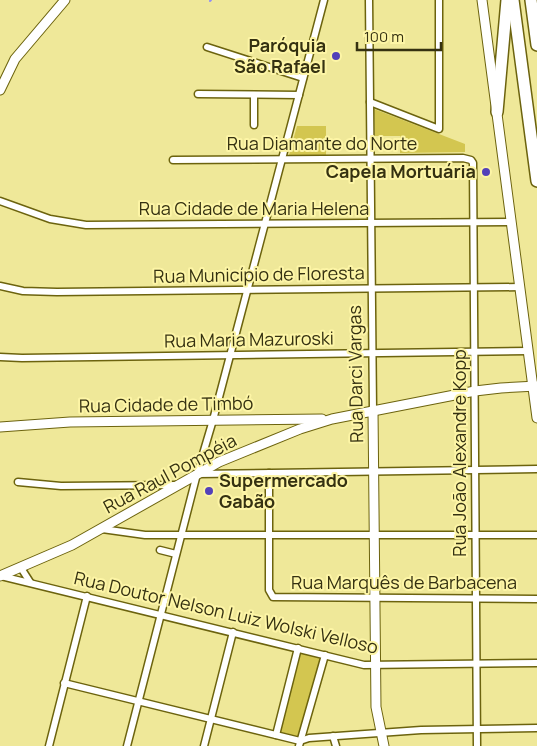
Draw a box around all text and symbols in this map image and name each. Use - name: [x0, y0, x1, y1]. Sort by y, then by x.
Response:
- scale bar: [357, 20, 441, 52]
- text: 100 m: [364, 26, 404, 47]
- place label: Paróquia São Rafael: [234, 33, 326, 78]
- marker: Paróquia São Rafael: [330, 50, 342, 62]
- street label: Rua Diamante do Norte: [227, 131, 417, 155]
- place label: Capela Mortuária: [326, 159, 476, 183]
- marker: Capela Mortuária: [480, 166, 492, 178]
- street label: Rua Cidade de Maria Helena: [139, 196, 369, 220]
- street label: Rua Município de Floresta: [153, 260, 365, 288]
- street label: Rua Darci Vargas: [342, 305, 368, 443]
- street label: Rua Maria Mazuroski: [164, 326, 334, 352]
- street label: Rua João Alexandre Kopp: [447, 349, 471, 557]
- street label: Rua Cidade de Timbó: [79, 390, 253, 418]
- street label: Rua Raul Pompéia: [99, 428, 240, 518]
- place label: Supermercado Gabão: [219, 468, 348, 513]
- marker: Supermercado Gabão: [203, 485, 215, 497]
- street label: Rua Doutor Nelson Luiz Wolski Velloso: [72, 565, 381, 659]
- street label: Rua Marquês de Barbacena: [291, 570, 517, 594]

